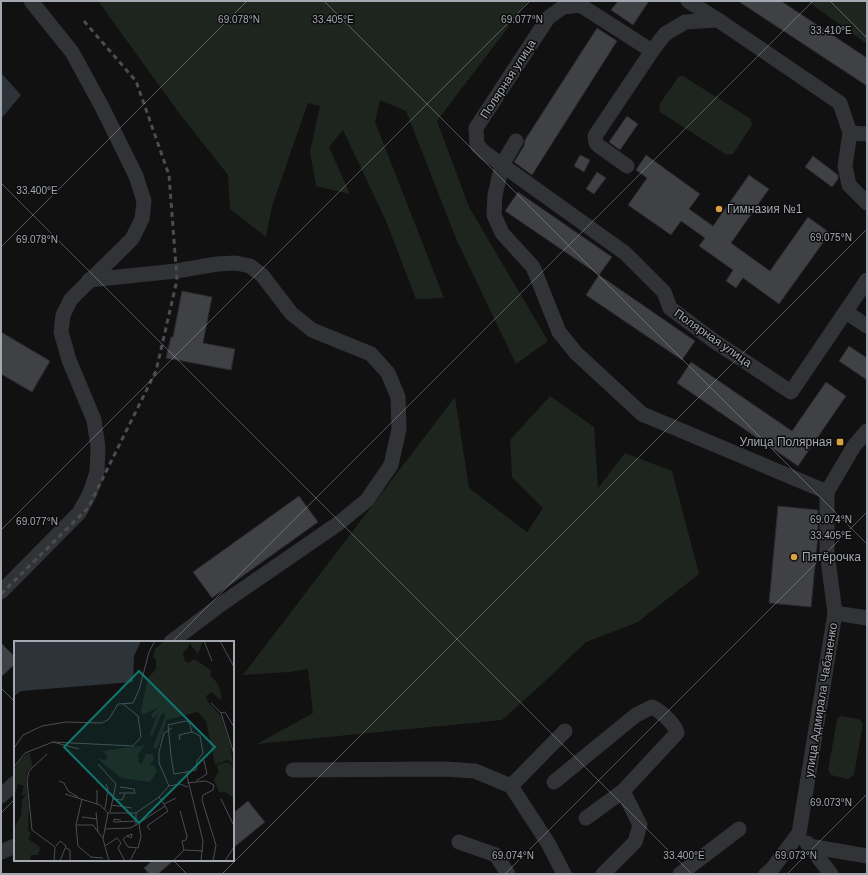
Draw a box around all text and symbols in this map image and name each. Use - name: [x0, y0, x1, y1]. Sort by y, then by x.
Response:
- text: 69.078°N: [218, 14, 260, 25]
- text: 33.405°E: [312, 14, 354, 25]
- text: 69.077°N: [501, 14, 543, 25]
- text: 33.410°E: [810, 25, 852, 36]
- street label: Полярная улица: [477, 37, 539, 121]
- text: 33.400°E: [16, 185, 58, 196]
- place label: Гимназия №1: [727, 202, 803, 216]
- marker: Гимназия №1: [714, 204, 724, 214]
- text: 69.075°N: [810, 232, 852, 243]
- text: 69.078°N: [16, 234, 58, 245]
- street label: Полярная улица: [672, 306, 755, 370]
- place label: Улица Полярная: [740, 435, 832, 449]
- marker: Улица Полярная: [835, 437, 845, 447]
- text: 69.074°N: [810, 514, 852, 525]
- text: 69.077°N: [16, 516, 58, 527]
- text: 33.405°E: [810, 530, 852, 541]
- place label: Пятёрочка: [802, 550, 861, 564]
- marker: Пятёрочка: [789, 552, 799, 562]
- street label: улица Адмирала Чабаненко: [802, 621, 840, 778]
- inset map: [14, 641, 234, 861]
- text: 69.073°N: [810, 797, 852, 808]
- text: 69.074°N: [492, 850, 534, 861]
- text: 33.400°E: [663, 850, 705, 861]
- text: 69.073°N: [775, 850, 817, 861]

